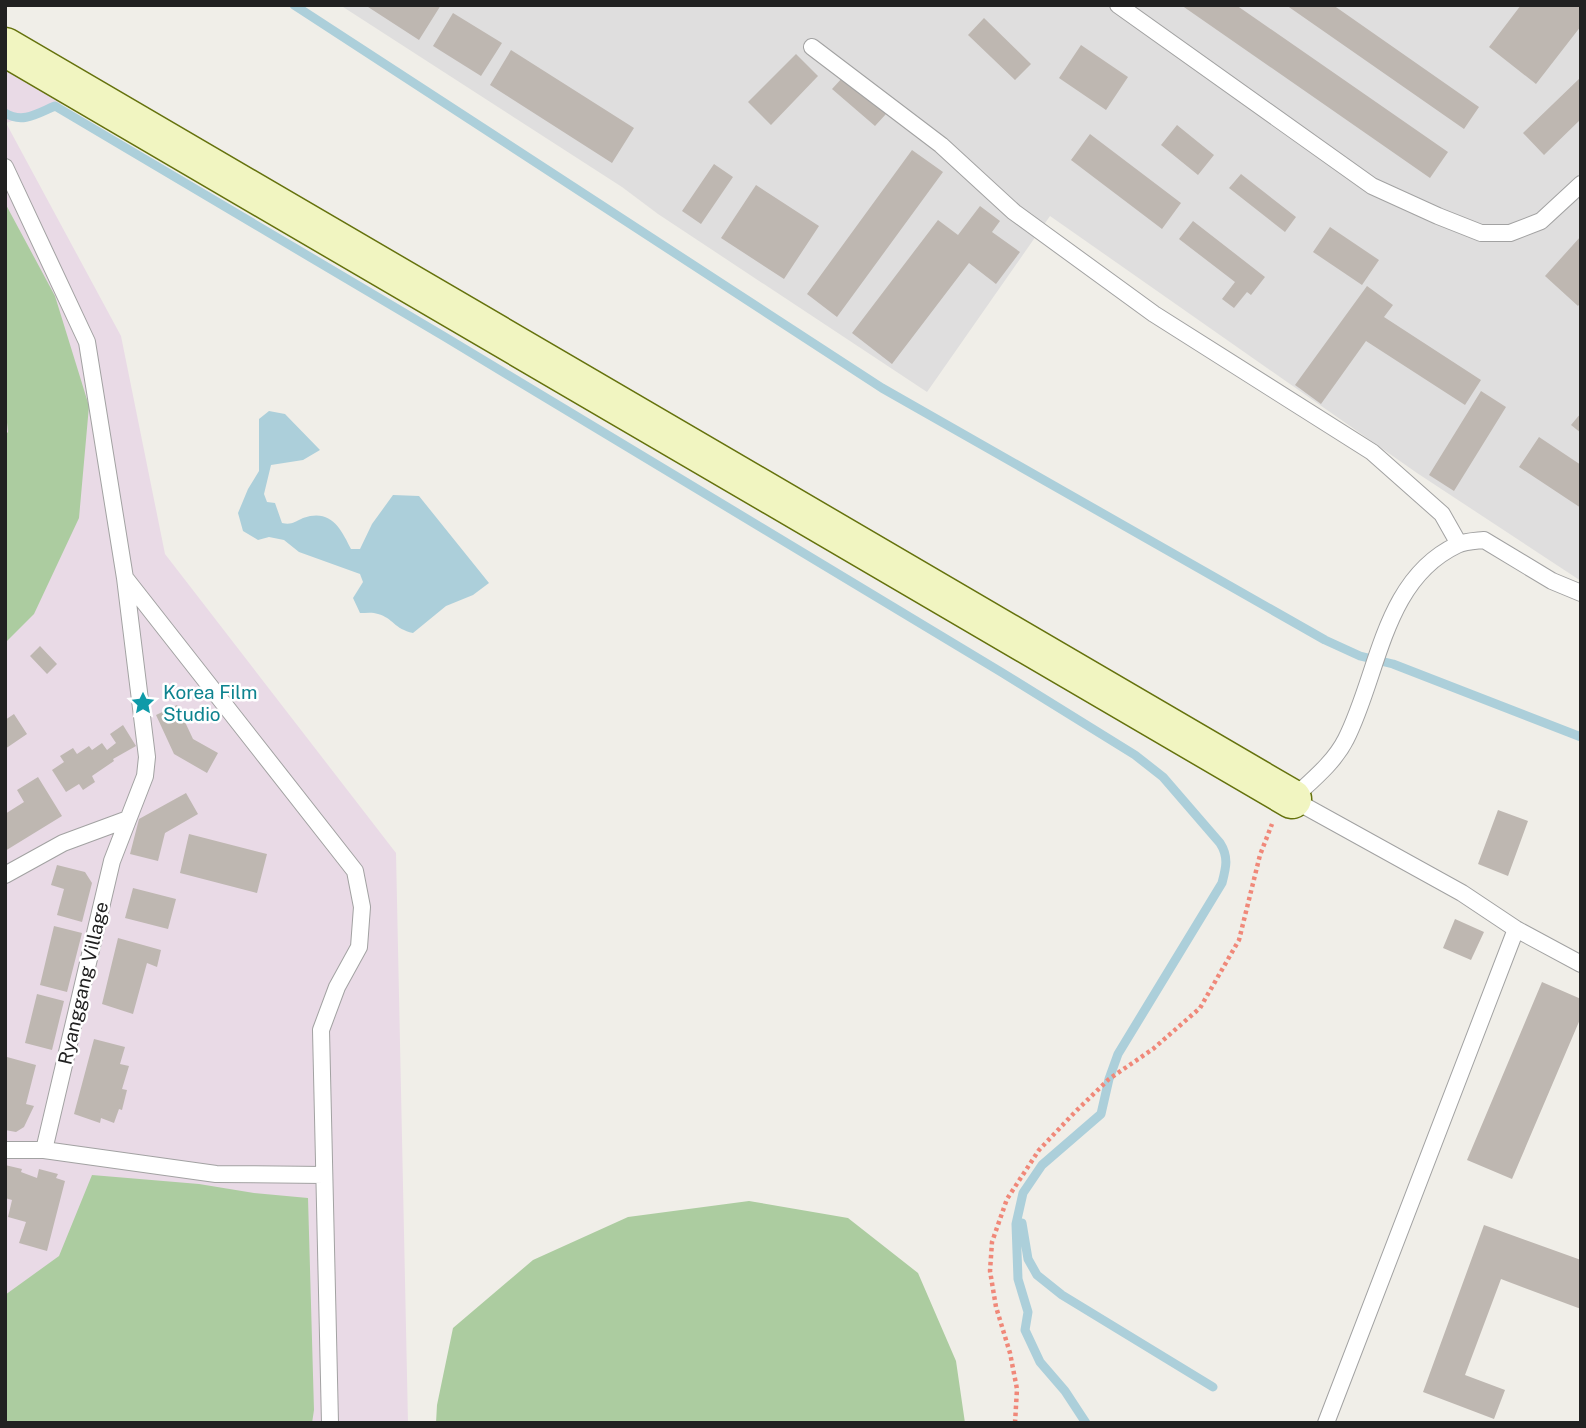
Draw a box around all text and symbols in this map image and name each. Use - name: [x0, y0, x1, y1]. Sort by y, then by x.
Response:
- place label: Korea Film Studio: [163, 681, 257, 725]
- place icon: Korea Film Studio: [129, 689, 157, 717]
- street label: Ryanggang Village: [54, 899, 112, 1067]

